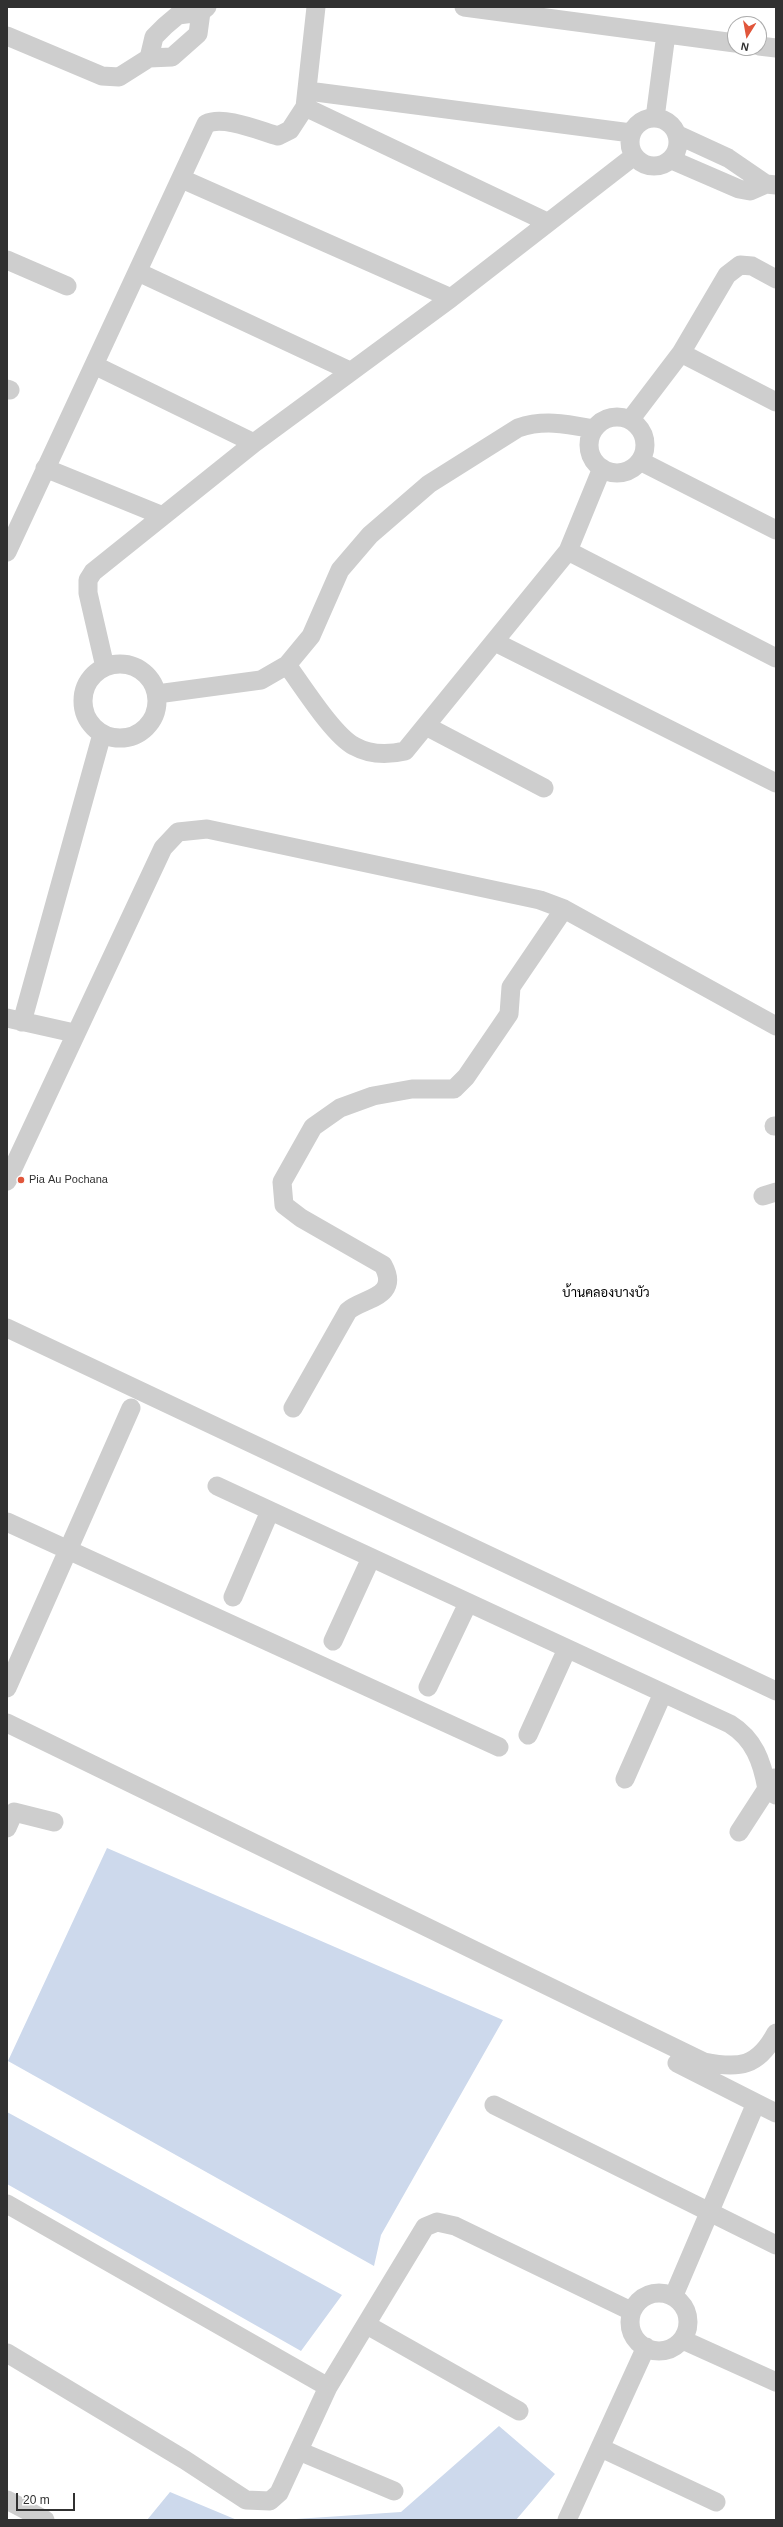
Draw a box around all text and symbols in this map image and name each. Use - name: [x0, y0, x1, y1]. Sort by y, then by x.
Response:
- north arrow: [727, 16, 767, 56]
- text: N: [740, 40, 750, 53]
- place label: Pia Au Pochana: [29, 1173, 108, 1187]
- marker: Pia Au Pochana: [16, 1175, 26, 1185]
- district label: บ้านคลองบางบัว: [562, 1285, 650, 1301]
- scale bar: [18, 2485, 77, 2511]
- text: 20 m: [23, 2493, 50, 2507]

